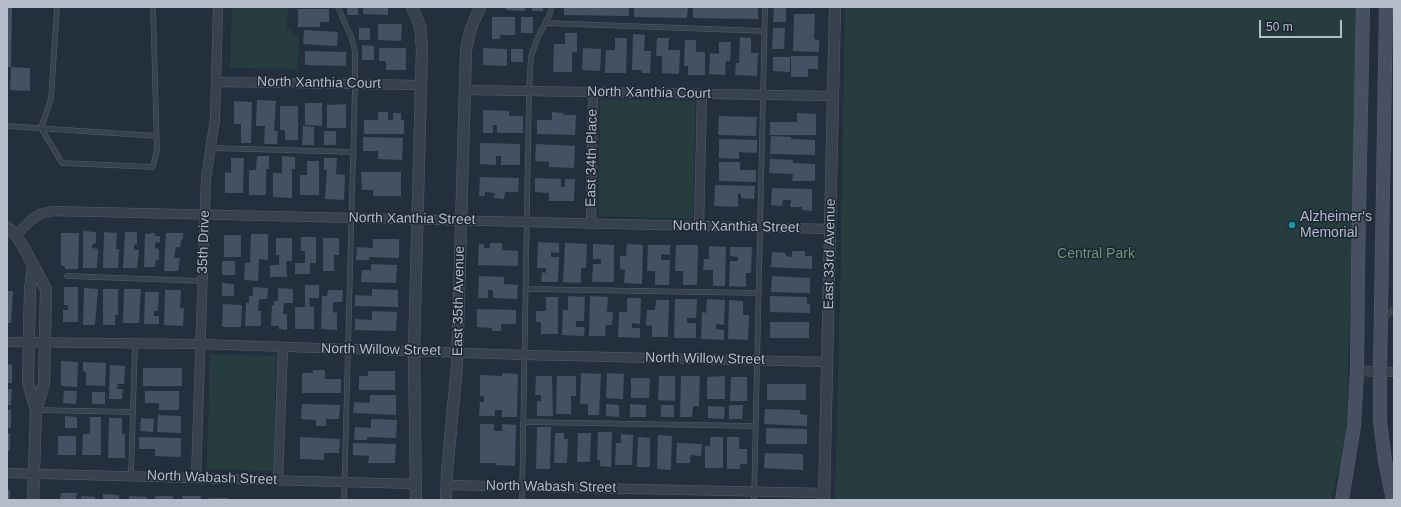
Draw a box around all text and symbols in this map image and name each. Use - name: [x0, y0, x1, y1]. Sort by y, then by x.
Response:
- scale bar: [1261, 12, 1344, 38]
- text: 50 m: [1266, 20, 1293, 34]
- street label: North Xanthia Court: [257, 74, 381, 92]
- street label: North Xanthia Court: [587, 84, 711, 102]
- street label: East 34th Place: [583, 109, 601, 207]
- street label: East 33rd Avenue: [821, 198, 839, 310]
- street label: North Xanthia Street: [348, 209, 476, 229]
- place label: Alzheimer's Memorial: [1300, 209, 1372, 242]
- street label: 35th Drive: [194, 210, 214, 274]
- street label: North Xanthia Street: [672, 217, 800, 237]
- marker: Alzheimer's Memorial: [1287, 220, 1297, 230]
- street label: East 35th Avenue: [450, 246, 468, 356]
- park label: Central Park: [1057, 246, 1135, 262]
- street label: North Willow Street: [321, 341, 441, 359]
- street label: North Willow Street: [645, 350, 765, 368]
- street label: North Wabash Street: [147, 467, 277, 489]
- street label: North Wabash Street: [486, 477, 616, 497]

